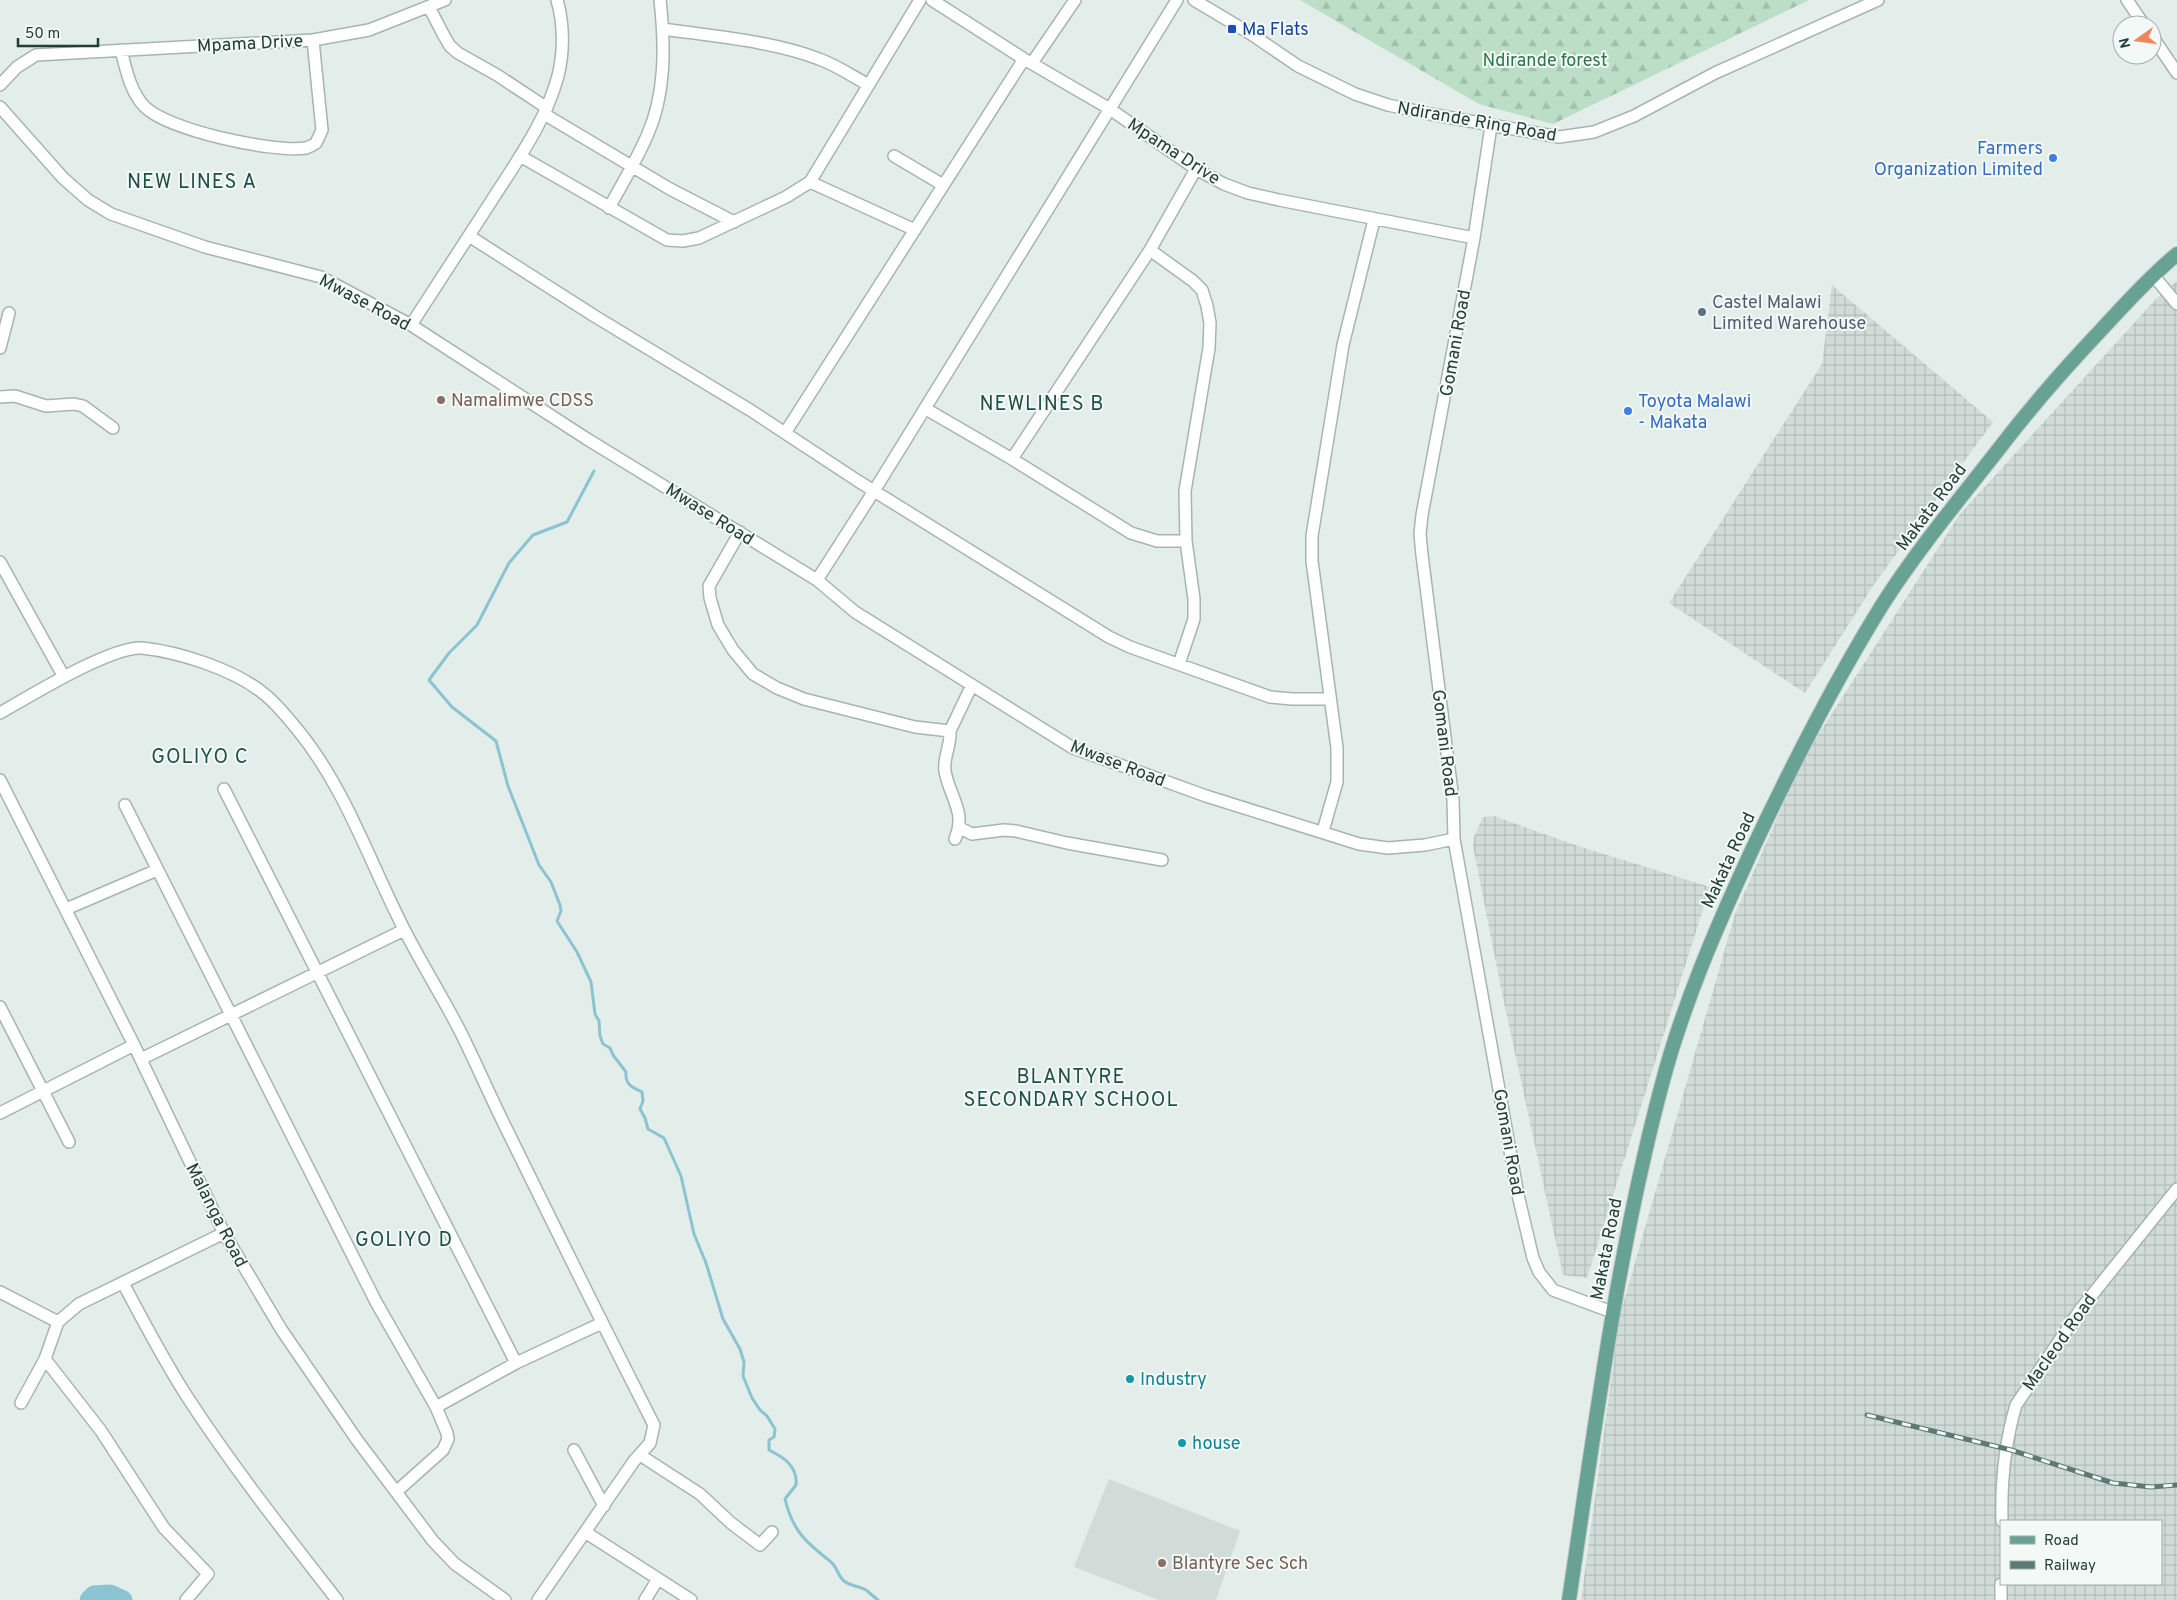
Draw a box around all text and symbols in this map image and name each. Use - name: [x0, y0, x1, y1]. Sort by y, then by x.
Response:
- scale bar: [18, 15, 98, 47]
- north arrow: [2112, 15, 2162, 65]
- place label: Ma Flats: [1242, 19, 1309, 42]
- marker: Ma Flats: [1226, 23, 1238, 35]
- text: 50 m: [25, 25, 60, 44]
- street label: Mpama Drive: [196, 30, 304, 59]
- text: N: [2116, 36, 2135, 50]
- park label: Ndirande forest: [1483, 50, 1607, 73]
- street label: Ndirande Ring Road: [1395, 97, 1558, 148]
- street label: Mpama Drive: [1122, 114, 1224, 191]
- place label: Farmers Organization Limited: [1874, 138, 2043, 182]
- marker: Farmers Organization Limited: [2047, 152, 2059, 164]
- district label: NEW LINES A: [127, 170, 257, 196]
- street label: Mwase Road: [315, 270, 414, 337]
- street label: Gomani Road: [1436, 288, 1477, 398]
- place label: Castel Malawi Limited Warehouse: [1712, 292, 1866, 336]
- marker: Castel Malawi Limited Warehouse: [1696, 306, 1708, 318]
- place label: Namalimwe CDSS: [451, 390, 594, 413]
- place label: Toyota Malawi - Makata: [1638, 391, 1751, 435]
- district label: NEWLINES B: [980, 392, 1104, 418]
- marker: Namalimwe CDSS: [435, 394, 447, 406]
- marker: Toyota Malawi - Makata: [1622, 405, 1634, 417]
- street label: Makata Road: [1892, 460, 1973, 556]
- street label: Mwase Road: [661, 479, 758, 552]
- street label: Gomani Road: [1426, 688, 1462, 798]
- street label: Mwase Road: [1066, 736, 1168, 793]
- district label: GOLIYO C: [151, 745, 249, 771]
- street label: Makata Road: [1697, 809, 1762, 912]
- district label: BLANTYRE SECONDARY SCHOOL: [963, 1065, 1179, 1114]
- street label: Gomani Road: [1487, 1087, 1528, 1197]
- street label: Malanga Road: [180, 1160, 252, 1272]
- street label: Makata Road: [1586, 1196, 1629, 1302]
- district label: GOLIYO D: [355, 1228, 453, 1254]
- street label: Macleod Road: [2018, 1290, 2102, 1396]
- place label: Industry: [1140, 1369, 1207, 1392]
- marker: Industry: [1124, 1373, 1136, 1385]
- place label: house: [1192, 1433, 1241, 1456]
- marker: house: [1176, 1437, 1188, 1449]
- legend: [2000, 1520, 2162, 1585]
- text: Road: [2044, 1532, 2079, 1551]
- place label: Blantyre Sec Sch: [1172, 1553, 1308, 1576]
- marker: Blantyre Sec Sch: [1156, 1557, 1168, 1569]
- text: Railway: [2044, 1557, 2096, 1576]

